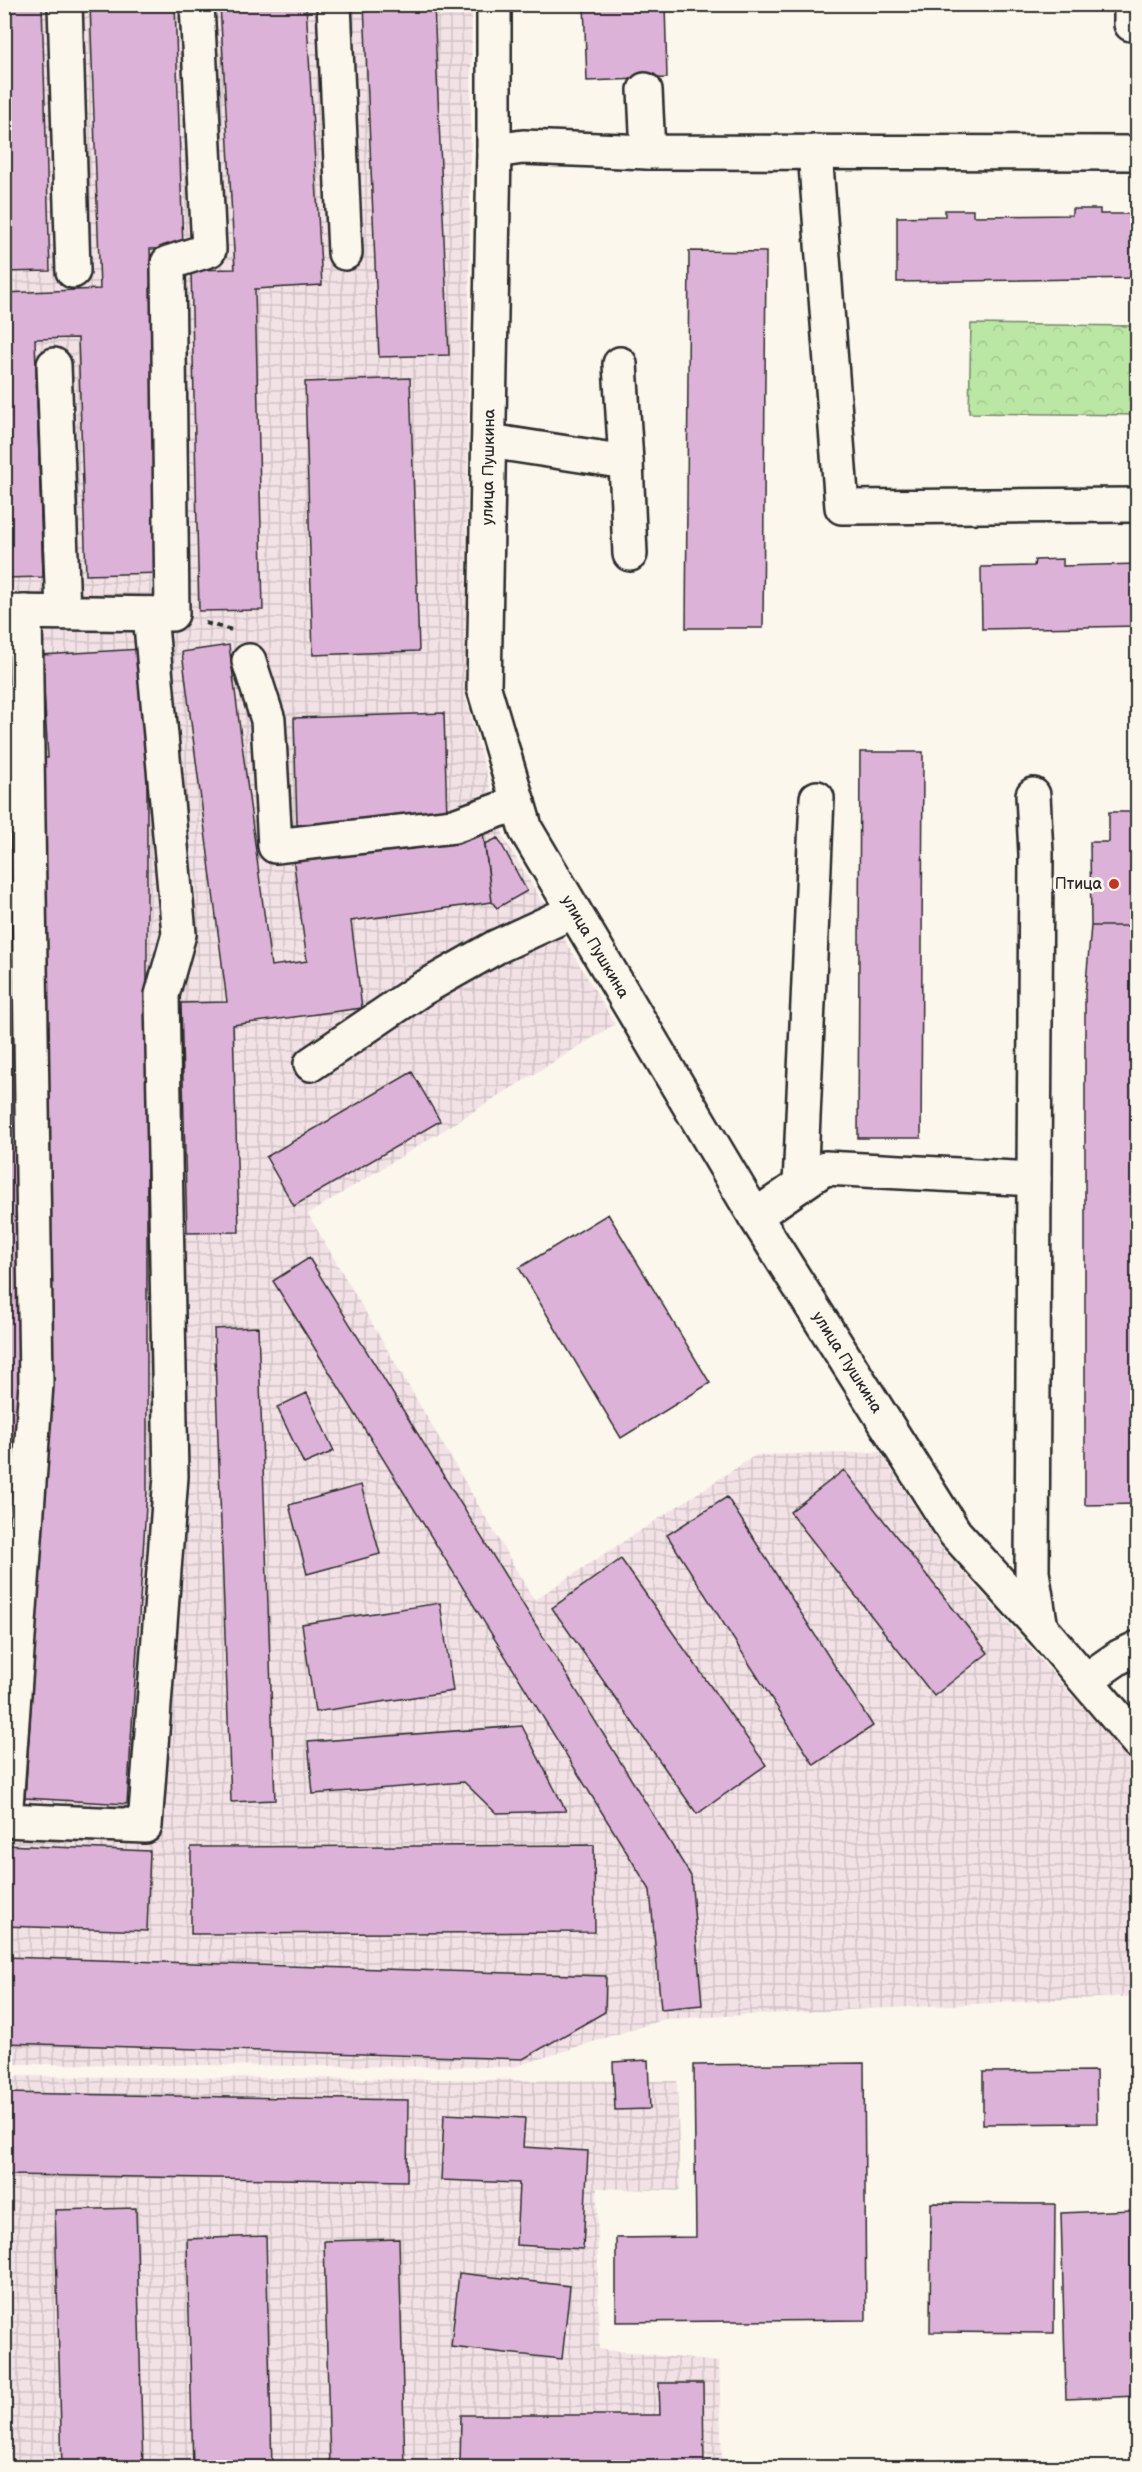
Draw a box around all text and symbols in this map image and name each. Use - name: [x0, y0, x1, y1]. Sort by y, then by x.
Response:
- street label: улица Пушкина: [478, 408, 500, 525]
- place label: Птица: [1055, 875, 1103, 894]
- marker: Птица: [1107, 877, 1121, 891]
- street label: улица Пушкина: [557, 892, 633, 1002]
- street label: улица Пушкина: [808, 1308, 887, 1417]

